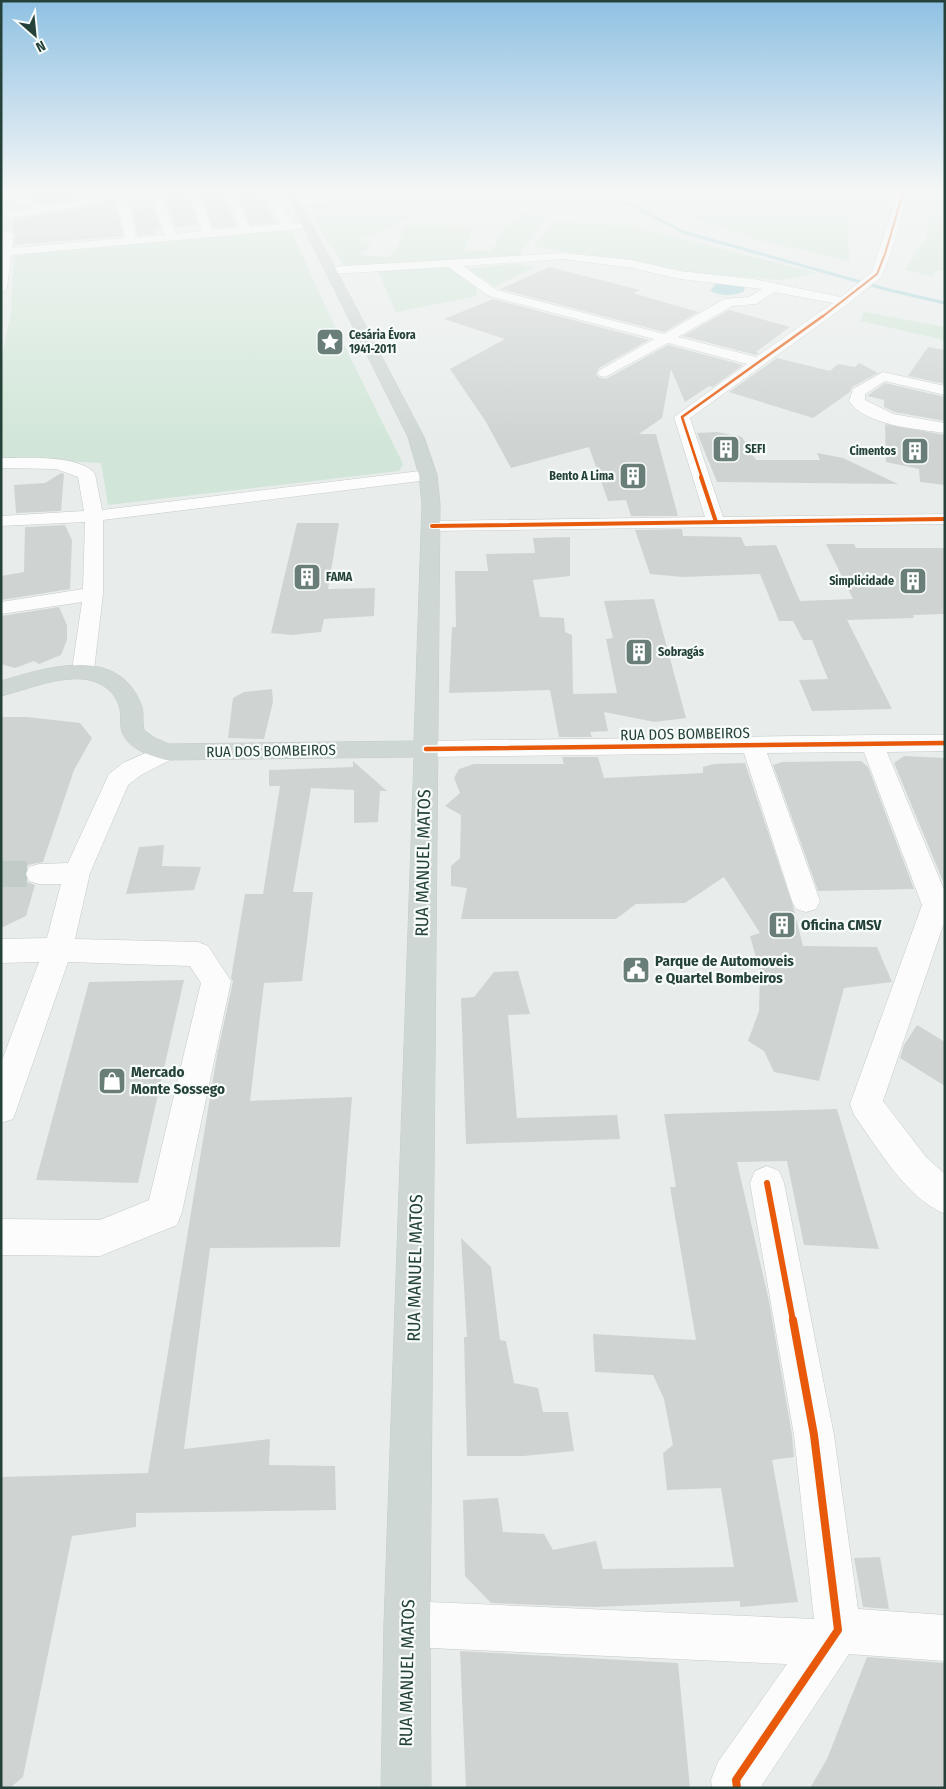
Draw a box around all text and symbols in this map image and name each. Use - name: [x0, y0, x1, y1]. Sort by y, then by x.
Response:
- north arrow: [10, 10, 60, 60]
- text: N: [33, 37, 48, 56]
- place label: Cesária Évora 1941-2011: [349, 326, 416, 356]
- place icon: Cesária Évora 1941-2011: [315, 327, 345, 357]
- building icon: SEFI: [711, 434, 741, 464]
- building icon: Cimentos: [900, 436, 930, 466]
- place label: SEFI: [745, 442, 765, 456]
- place label: Cimentos: [849, 444, 897, 458]
- building icon: Bento A Lima: [618, 461, 648, 491]
- place label: Bento A Lima: [549, 469, 614, 483]
- building icon: FAMA: [292, 562, 322, 592]
- building icon: Simplicidade: [898, 566, 928, 596]
- place label: FAMA: [326, 570, 353, 584]
- place label: Simplicidade: [829, 574, 894, 588]
- building icon: Sobragás: [624, 637, 654, 667]
- place label: Sobragás: [658, 645, 705, 659]
- street label: RUA DOS BOMBEIROS: [620, 724, 750, 744]
- street label: RUA DOS BOMBEIROS: [206, 741, 336, 761]
- street label: RUA MANUEL MATOS: [411, 789, 435, 937]
- building icon: Oficina CMSV: [767, 910, 797, 940]
- place label: Oficina CMSV: [801, 916, 882, 934]
- place label: Parque de Automoveis e Quartel Bombeiros: [655, 952, 794, 987]
- public building icon: Parque de Automoveis e Quartel Bombeiros: [621, 955, 651, 985]
- place label: Mercado Monte Sossego: [131, 1063, 225, 1098]
- shop icon: Mercado Monte Sossego: [97, 1066, 127, 1096]
- street label: RUA MANUEL MATOS: [403, 1194, 427, 1342]
- street label: RUA MANUEL MATOS: [395, 1599, 419, 1747]

